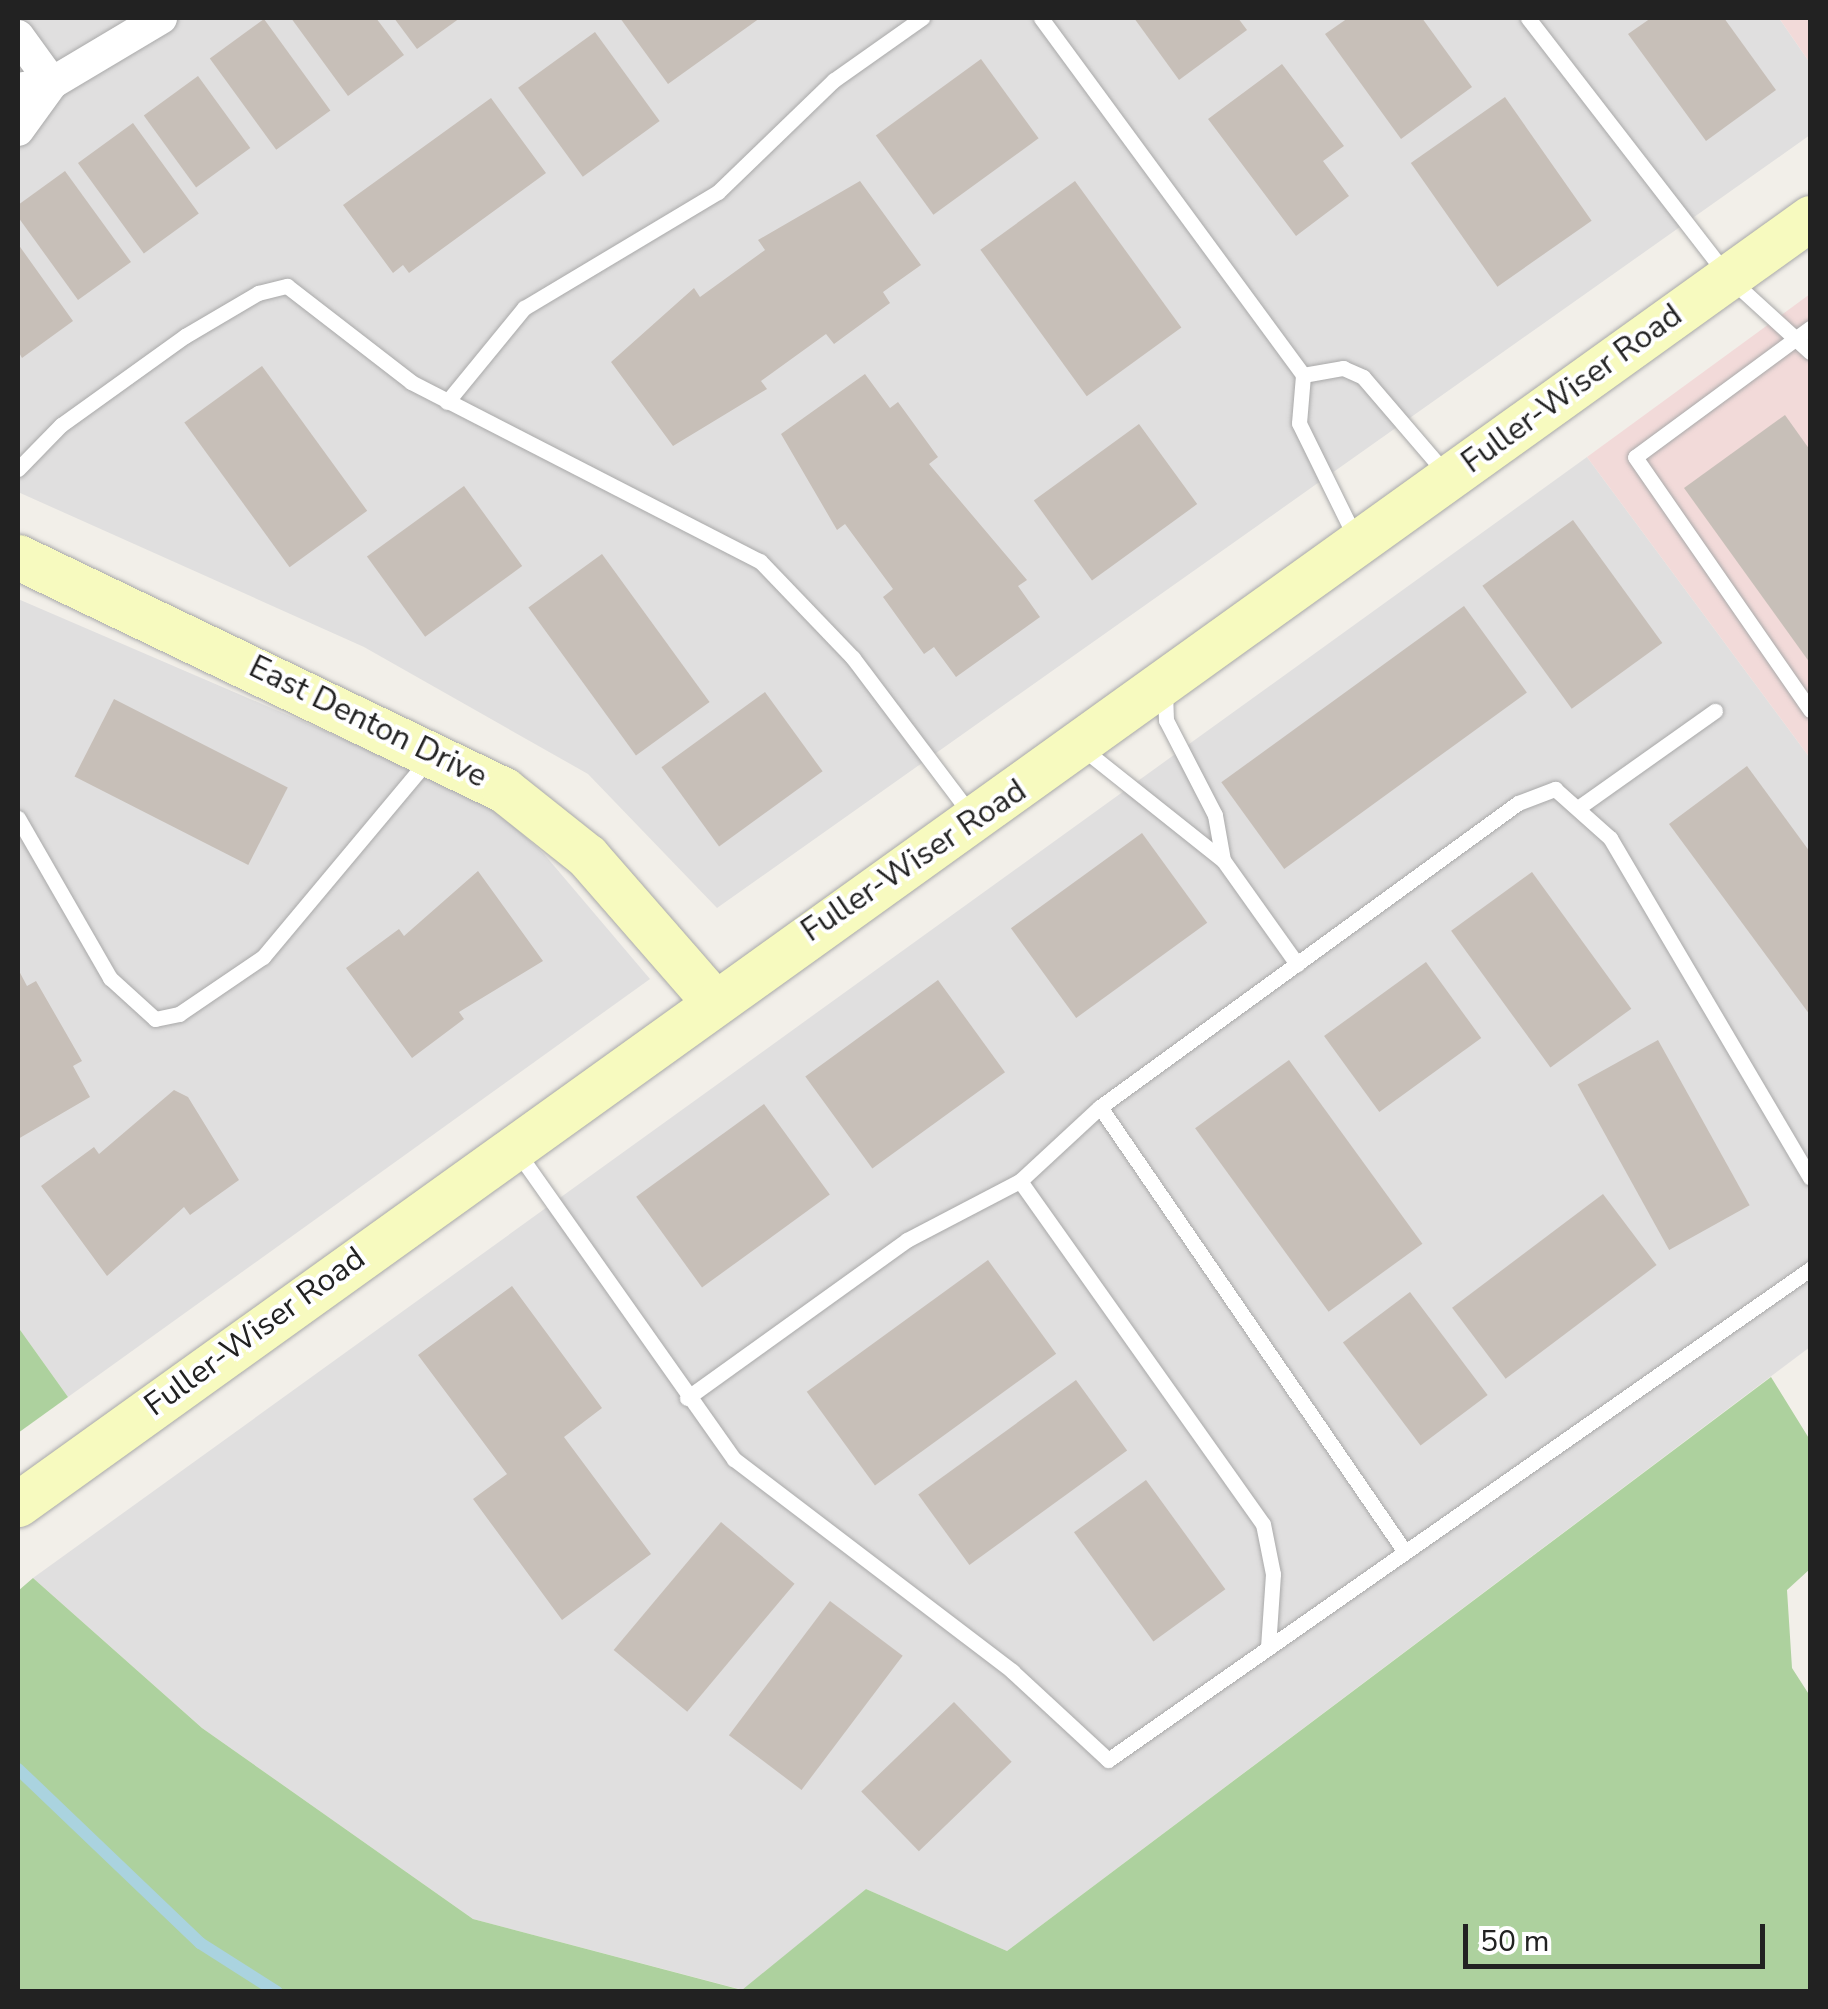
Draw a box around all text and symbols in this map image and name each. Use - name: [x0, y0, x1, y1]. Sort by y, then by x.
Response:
- street label: Fuller-Wiser Road: [1454, 296, 1690, 482]
- street label: East Denton Drive: [243, 648, 493, 796]
- street label: Fuller-Wiser Road: [794, 772, 1034, 950]
- street label: Fuller-Wiser Road: [137, 1239, 373, 1425]
- scale bar: [1468, 1904, 1770, 1966]
- text: 50 m: [1480, 1921, 1549, 1962]

